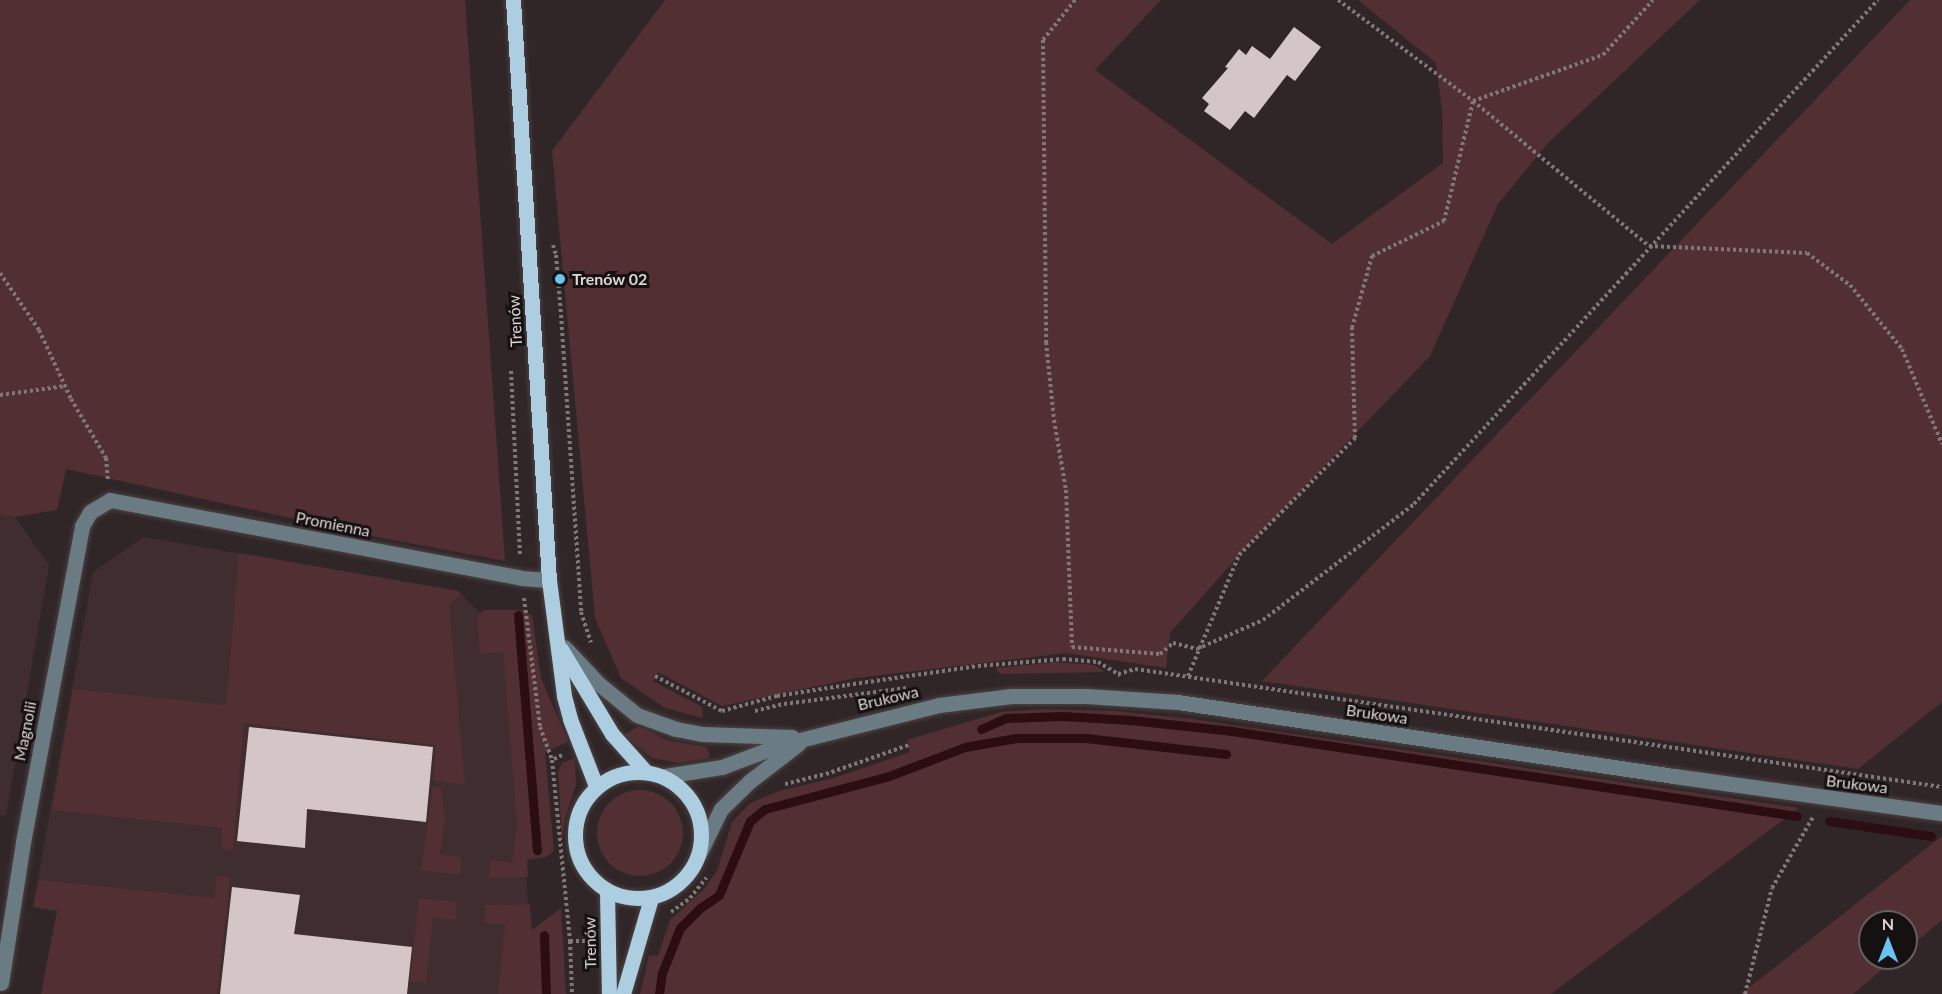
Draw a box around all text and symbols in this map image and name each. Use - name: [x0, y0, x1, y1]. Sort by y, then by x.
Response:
- place label: Trenów 02: [572, 269, 648, 289]
- marker: Trenów 02: [553, 272, 567, 286]
- street label: Trenów: [504, 294, 526, 348]
- street label: Promienna: [294, 507, 372, 541]
- street label: Brukowa: [856, 682, 920, 714]
- street label: Magnolii: [10, 700, 40, 762]
- street label: Brukowa: [1345, 700, 1409, 728]
- street label: Brukowa: [1825, 771, 1889, 797]
- north arrow: [1858, 910, 1918, 970]
- text: N: [1882, 914, 1894, 933]
- street label: Trenów: [580, 917, 600, 969]

